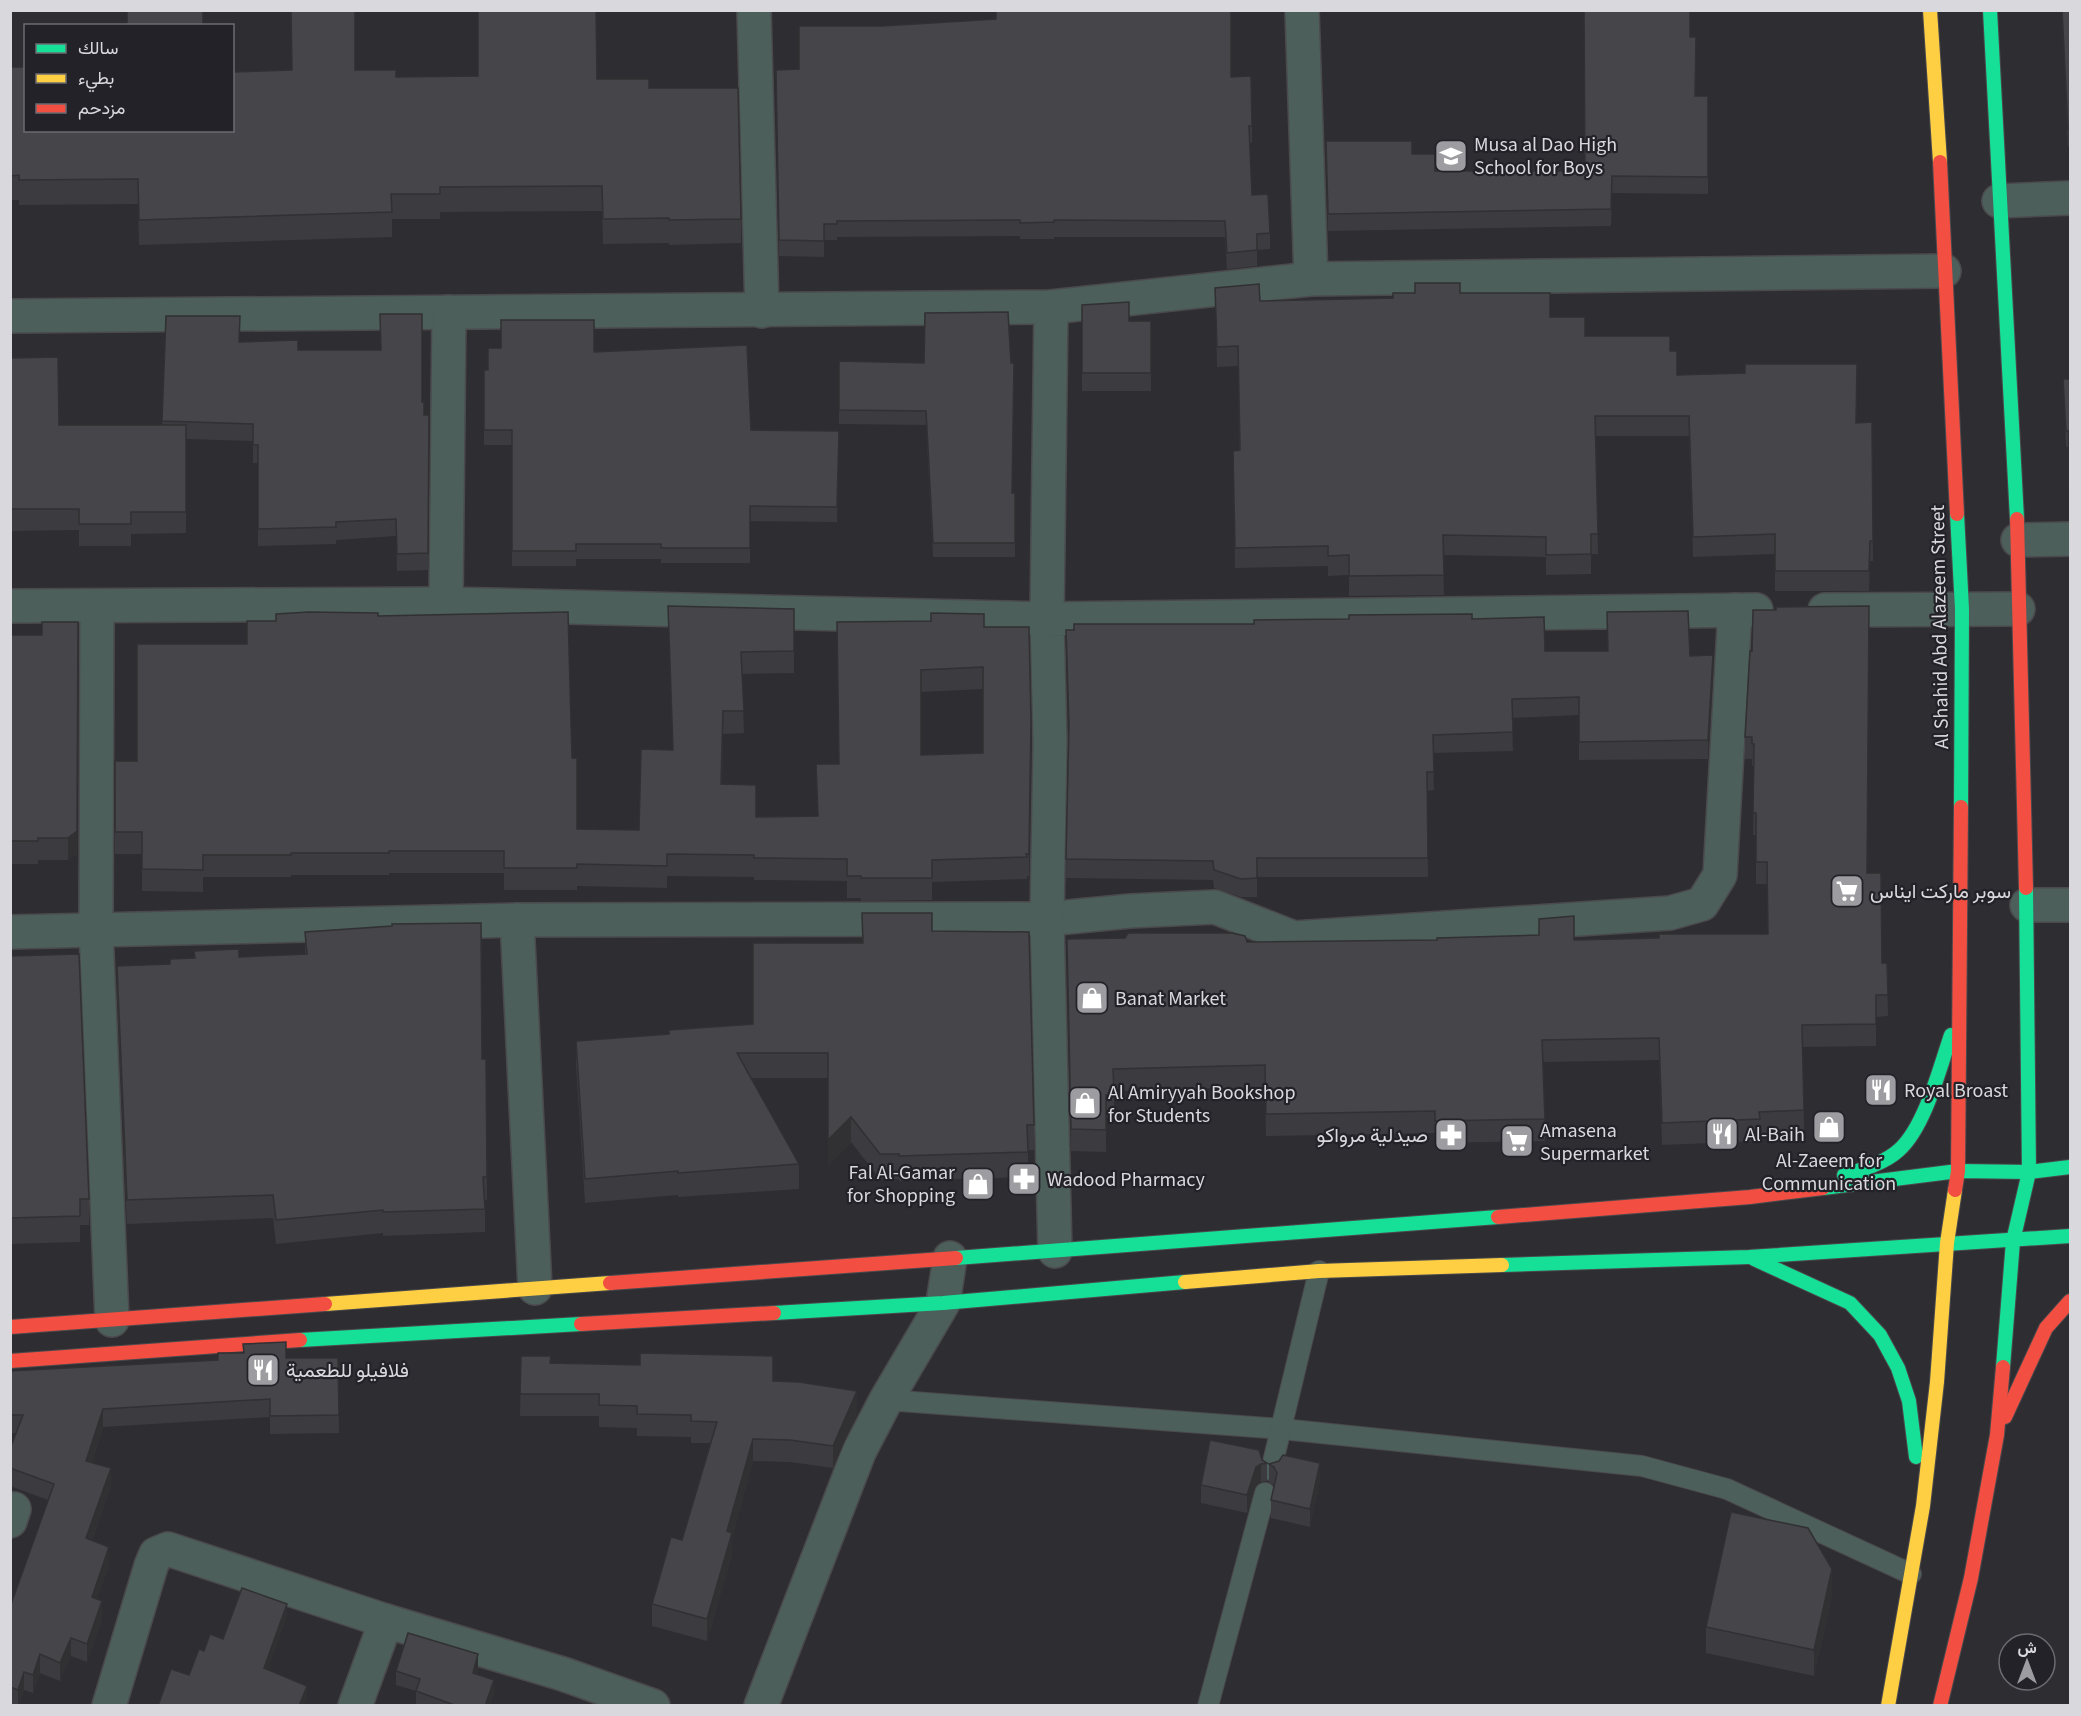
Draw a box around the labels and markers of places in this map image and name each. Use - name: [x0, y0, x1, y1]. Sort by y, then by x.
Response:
- place label: Musa al Dao High School for Boys: [1474, 131, 1617, 182]
- school or university icon: Musa al Dao High School for Boys: [1433, 138, 1469, 174]
- supermarket icon: سوبر ماركت ايناس: [1829, 873, 1865, 909]
- place label: سوبر ماركت ايناس: [1870, 878, 2011, 906]
- shop icon: Banat Market: [1074, 980, 1110, 1016]
- place label: Banat Market: [1115, 985, 1226, 1013]
- restaurant icon: Royal Broast: [1863, 1072, 1899, 1108]
- place label: Royal Broast: [1904, 1077, 2008, 1105]
- place label: Al Amiryyah Bookshop for Students: [1108, 1079, 1296, 1130]
- shop icon: Al Amiryyah Bookshop for Students: [1067, 1085, 1103, 1121]
- shop icon: Al-Zaeem for Communication: [1811, 1109, 1847, 1145]
- restaurant icon: Al-Baih: [1704, 1116, 1740, 1152]
- pharmacy icon: صيدلية مرواكو: [1433, 1117, 1469, 1153]
- place label: Amasena Supermarket: [1540, 1117, 1649, 1168]
- place label: Al-Baih: [1745, 1121, 1805, 1149]
- place label: صيدلية مرواكو: [1317, 1122, 1428, 1150]
- supermarket icon: Amasena Supermarket: [1499, 1123, 1535, 1159]
- place label: Al-Zaeem for Communication: [1762, 1147, 1896, 1198]
- place label: Fal Al-Gamar for Shopping: [847, 1159, 955, 1210]
- pharmacy icon: Wadood Pharmacy: [1006, 1161, 1042, 1197]
- shop icon: Fal Al-Gamar for Shopping: [960, 1166, 996, 1202]
- place label: Wadood Pharmacy: [1047, 1166, 1205, 1194]
- restaurant icon: فلافيلو للطعمية: [245, 1352, 281, 1388]
- place label: فلافيلو للطعمية: [286, 1357, 409, 1385]

